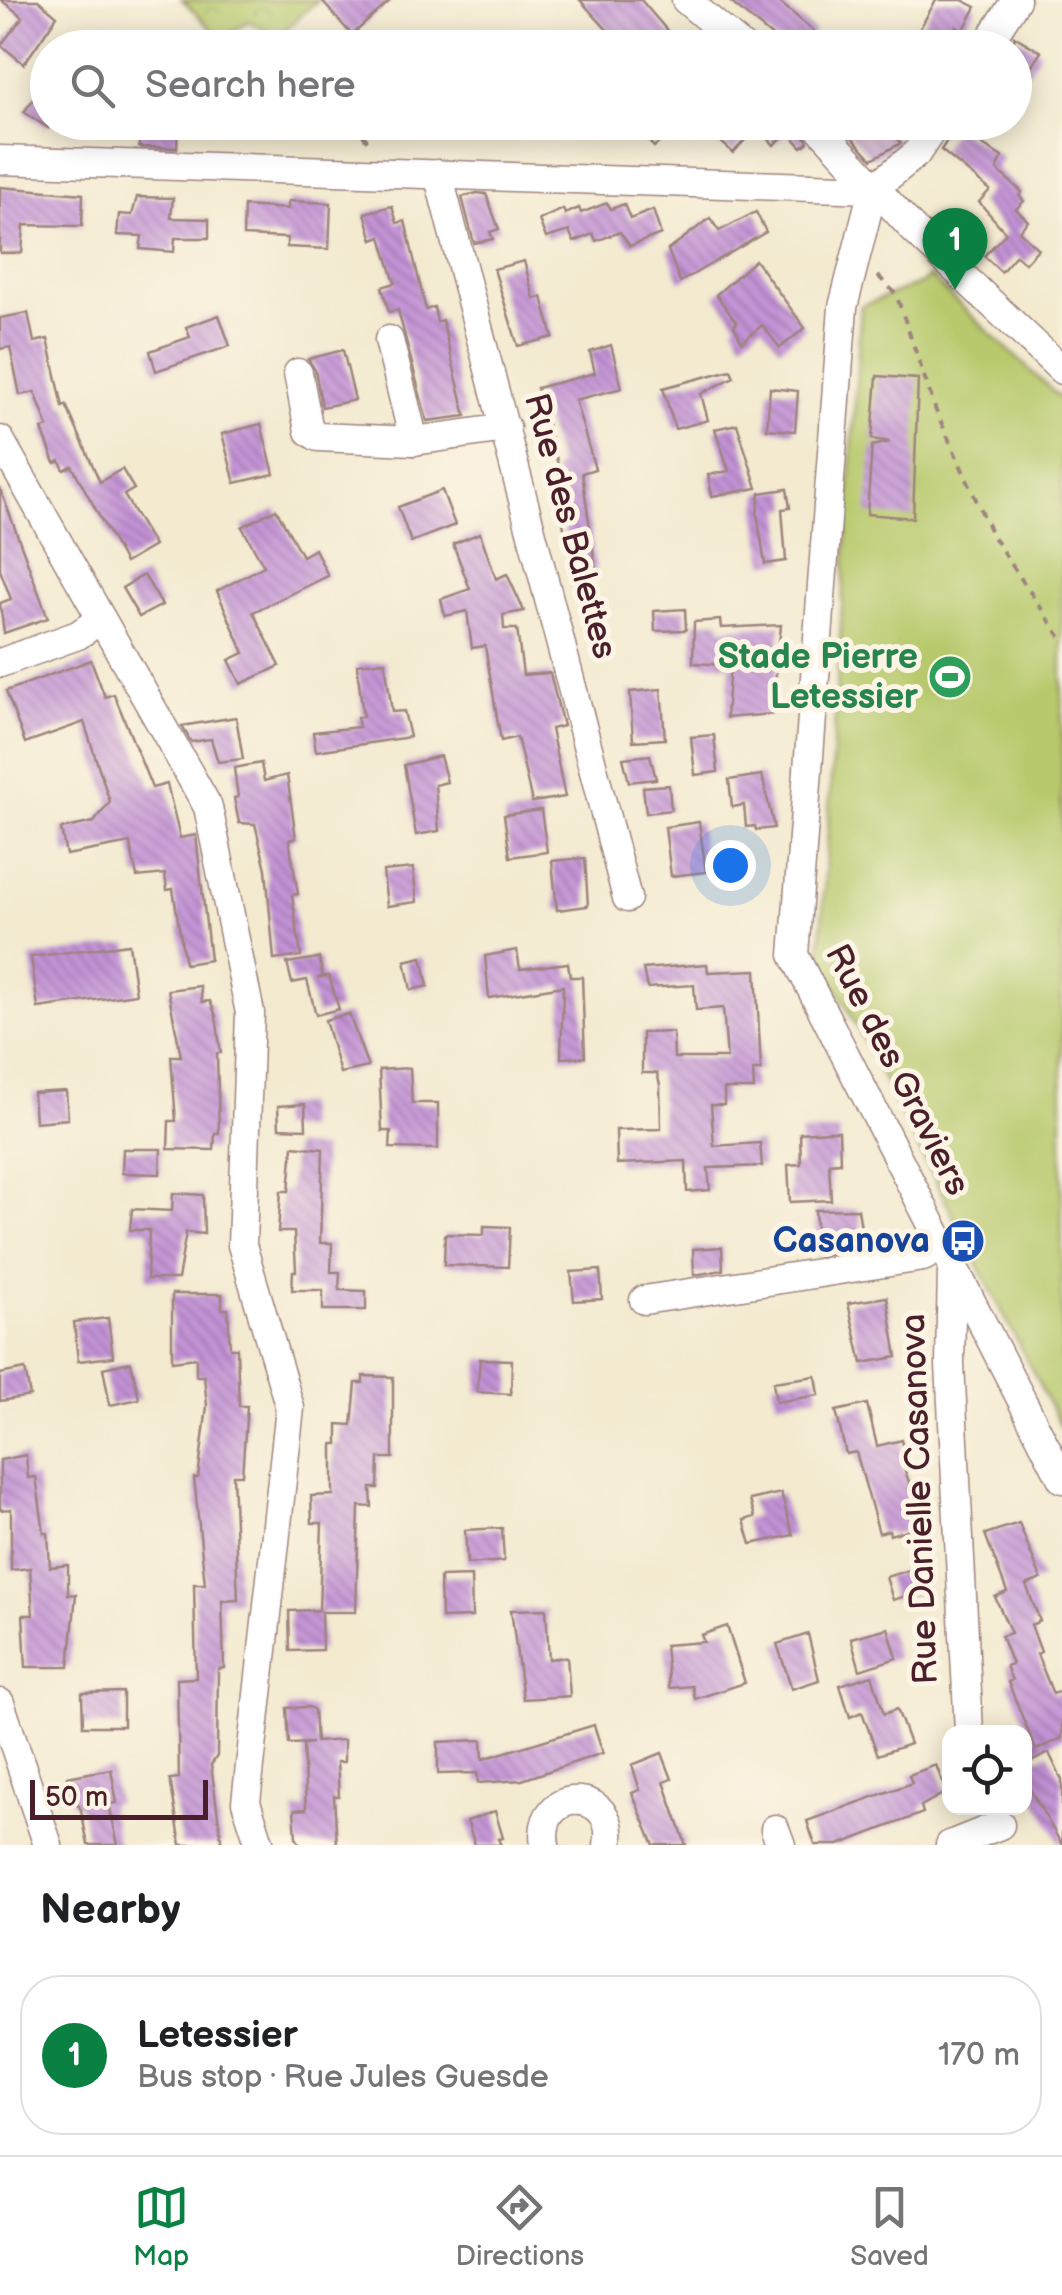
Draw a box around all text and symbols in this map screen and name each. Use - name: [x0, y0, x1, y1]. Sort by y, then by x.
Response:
- search box: [30, 30, 1032, 140]
- icon: search: [65, 58, 120, 113]
- text: Search here: [145, 63, 356, 108]
- pin: 1: [922, 208, 988, 290]
- street label: Rue des Balettes: [514, 389, 626, 663]
- place label: Stade Pierre Letessier: [718, 636, 919, 719]
- sports icon: Stade Pierre Letessier: [927, 654, 973, 700]
- your location: [705, 840, 756, 891]
- street label: Rue des Graviers: [815, 937, 979, 1203]
- bus stop icon: Casanova: [940, 1218, 986, 1264]
- place label: Casanova: [773, 1220, 930, 1263]
- street label: Rue Danielle Casanova: [892, 1313, 948, 1685]
- map controls: [942, 1725, 1032, 1815]
- button: locate: [942, 1725, 1032, 1815]
- scale bar: [30, 1775, 208, 1820]
- text: 50 m: [45, 1781, 108, 1814]
- text: Nearby: [40, 1885, 180, 1936]
- text: Letessier: [137, 2013, 298, 2058]
- text: 1: [68, 2036, 81, 2075]
- text: 170 m: [938, 2036, 1020, 2075]
- text: Bus stop · Rue Jules Guesde: [137, 2058, 549, 2097]
- tab: Map: [133, 2180, 189, 2273]
- tab: Directions: [455, 2180, 584, 2273]
- tab: Saved: [850, 2180, 929, 2273]

